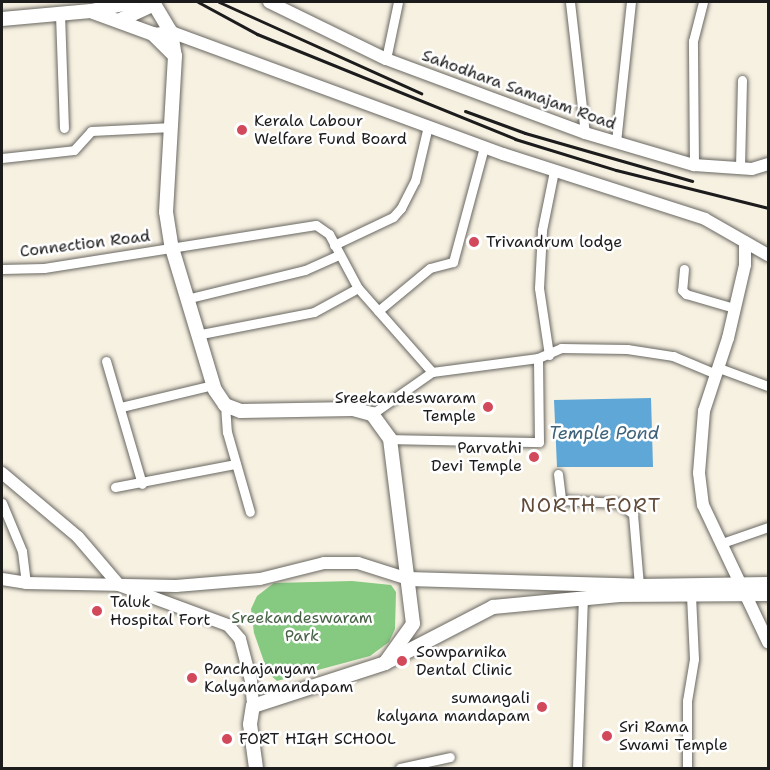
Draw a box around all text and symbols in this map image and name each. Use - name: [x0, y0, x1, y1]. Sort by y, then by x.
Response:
- street label: Sahodhara Samajam Road: [419, 46, 619, 134]
- place label: Kerala Labour Welfare Fund Board: [254, 111, 407, 149]
- marker: Kerala Labour Welfare Fund Board: [235, 123, 249, 137]
- street label: Connection Road: [19, 226, 151, 262]
- place label: Trivandrum lodge: [486, 232, 622, 252]
- marker: Trivandrum lodge: [467, 235, 481, 249]
- place label: Sreekandeswaram Temple: [335, 388, 476, 426]
- marker: Sreekandeswaram Temple: [481, 400, 495, 414]
- water label: Temple Pond: [549, 422, 659, 444]
- place label: Parvathi Devi Temple: [431, 438, 522, 476]
- marker: Parvathi Devi Temple: [527, 450, 541, 464]
- district label: NORTH FORT: [520, 493, 662, 517]
- place label: Taluk Hospital Fort: [110, 592, 211, 630]
- marker: Taluk Hospital Fort: [88, 602, 106, 620]
- park label: Sreekandeswaram Park: [231, 608, 373, 646]
- place label: Sowparnika Dental Clinic: [416, 642, 512, 680]
- marker: Sowparnika Dental Clinic: [393, 652, 411, 670]
- place label: Panchajanyam Kalyanamandapam: [204, 659, 353, 697]
- marker: Panchajanyam Kalyanamandapam: [185, 671, 199, 685]
- place label: sumangali kalyana mandapam: [376, 688, 530, 726]
- marker: sumangali kalyana mandapam: [535, 700, 549, 714]
- place label: Sri Rama Swami Temple: [619, 717, 728, 755]
- place label: FORT HIGH SCHOOL: [239, 729, 396, 749]
- marker: Sri Rama Swami Temple: [600, 729, 614, 743]
- marker: FORT HIGH SCHOOL: [220, 732, 234, 746]

